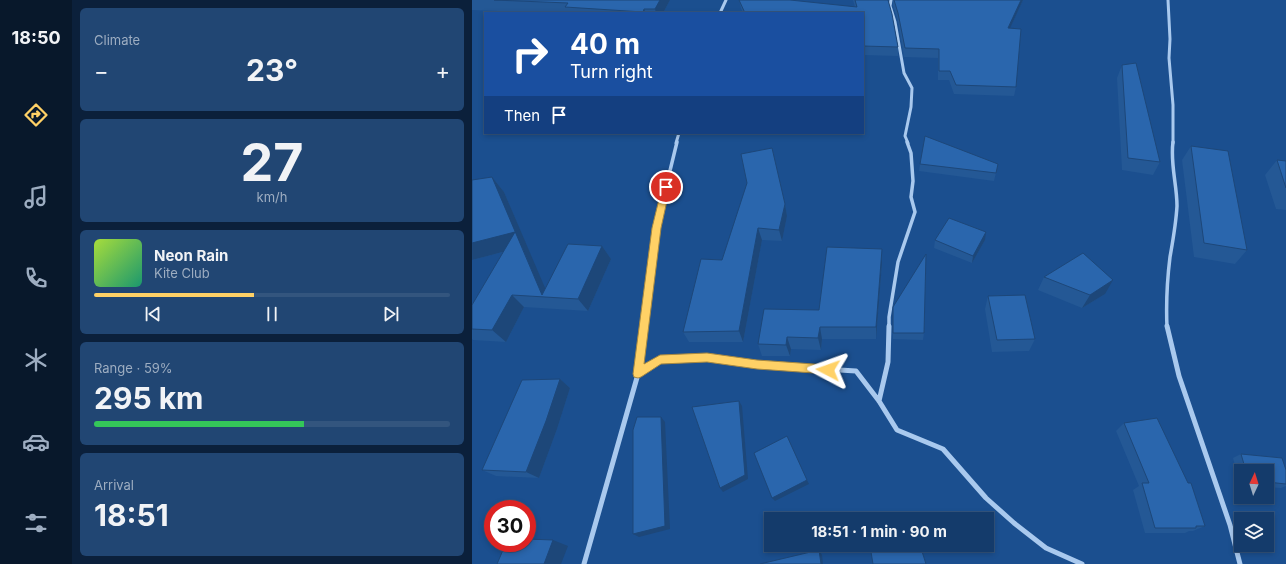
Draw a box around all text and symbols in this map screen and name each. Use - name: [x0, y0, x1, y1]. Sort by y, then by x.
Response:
- text: 18:50: [11, 27, 61, 48]
- text: 40 m: [570, 27, 640, 61]
- icon: right: [504, 28, 556, 80]
- text: Climate: [94, 32, 140, 48]
- text: 23°: [246, 52, 298, 88]
- text: −: [94, 58, 109, 84]
- text: +: [435, 58, 450, 84]
- text: Turn right: [570, 61, 653, 82]
- icon: directions: [22, 101, 50, 129]
- icon: arrive: [548, 104, 570, 126]
- text: Then: [504, 106, 540, 125]
- text: 27: [241, 131, 304, 194]
- pin: [649, 170, 683, 204]
- icon: arrive: [655, 176, 677, 198]
- icon: music: [22, 183, 50, 211]
- text: km/h: [257, 189, 287, 205]
- text: Neon Rain: [154, 246, 228, 265]
- icon: phone: [22, 264, 50, 292]
- text: Kite Club: [154, 265, 210, 281]
- icon: previous: [142, 303, 164, 325]
- icon: pause: [261, 303, 283, 325]
- icon: next: [380, 303, 402, 325]
- icon: climate: [22, 346, 50, 374]
- position arrow: [807, 349, 849, 391]
- text: Range · 59%: [94, 360, 173, 376]
- text: 295 km: [94, 380, 203, 416]
- icon: car: [22, 428, 50, 456]
- north arrow: [1234, 464, 1274, 504]
- map controls: [1234, 464, 1274, 552]
- text: Arrival: [94, 477, 134, 493]
- text: 18:51: [94, 497, 169, 533]
- speed limit sign: 30: [484, 500, 536, 552]
- icon: filters: [22, 509, 50, 537]
- button: layers: [1234, 512, 1274, 552]
- text: 18:51 · 1 min · 90 m: [811, 522, 947, 541]

